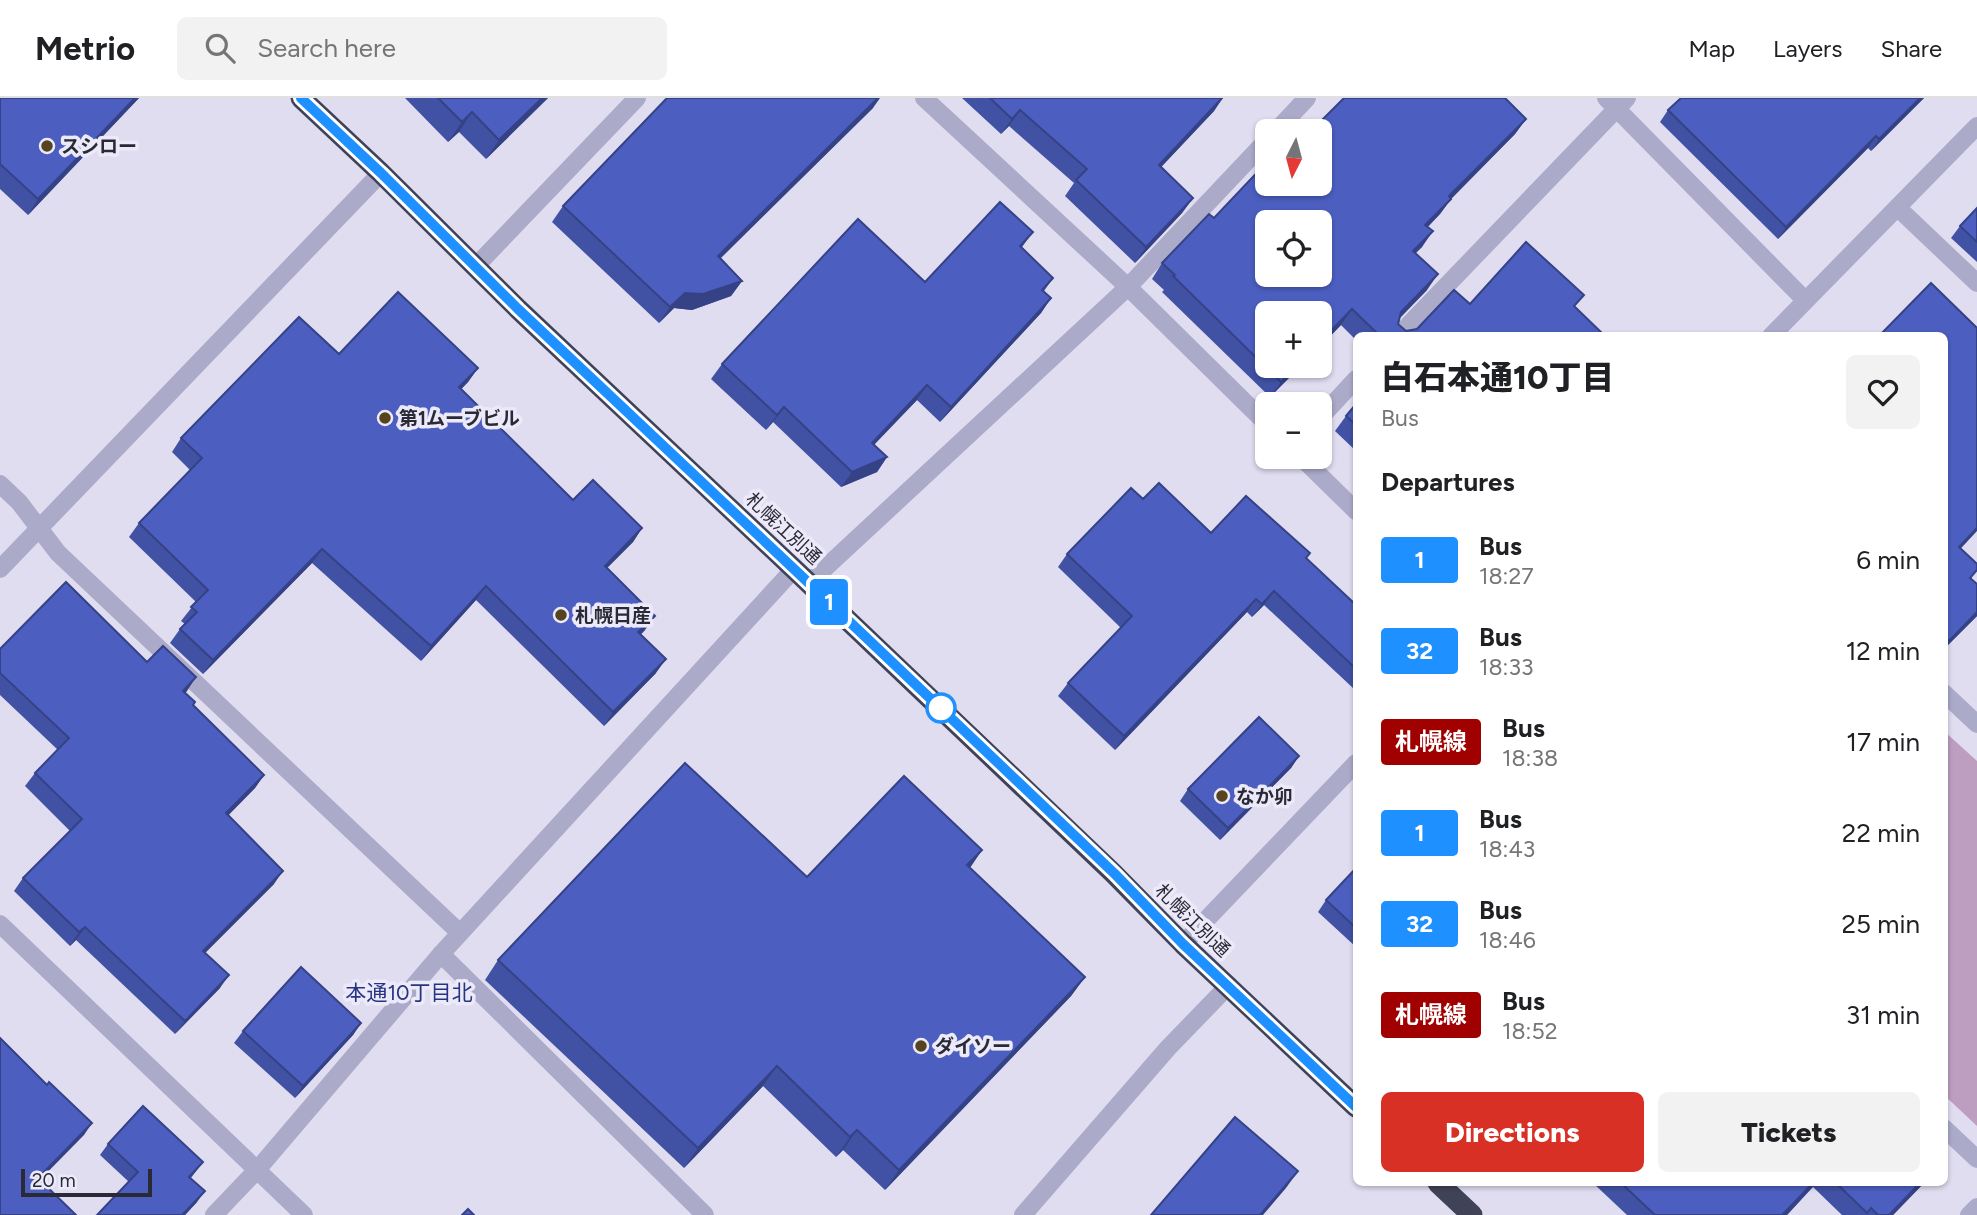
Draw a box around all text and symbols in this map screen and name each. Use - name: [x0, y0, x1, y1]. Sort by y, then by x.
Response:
- search box: [177, 17, 667, 80]
- text: Metrio: [35, 29, 135, 68]
- icon: search: [201, 29, 239, 67]
- text: Search here: [257, 32, 396, 64]
- text: Map: [1688, 34, 1735, 63]
- text: Layers: [1773, 34, 1842, 63]
- text: Share: [1880, 34, 1942, 63]
- north arrow: [1255, 119, 1332, 196]
- map controls: [1255, 119, 1332, 469]
- place label: スシロー: [61, 135, 137, 158]
- marker: スシロー: [39, 138, 55, 154]
- button: locate: [1255, 210, 1332, 287]
- button: +: [1255, 301, 1332, 378]
- button: heart: [1846, 355, 1920, 429]
- text: 白石本通10丁目: [1381, 358, 1615, 397]
- button: −: [1255, 392, 1332, 469]
- text: Bus: [1381, 404, 1419, 432]
- place label: 第1ムーブビル: [399, 407, 520, 430]
- marker: 第1ムーブビル: [377, 410, 393, 426]
- text: Departures: [1381, 466, 1515, 498]
- street label: 札幌江別通: [741, 488, 826, 569]
- text: Bus: [1479, 530, 1522, 562]
- text: 6 min: [1856, 544, 1920, 576]
- text: 1: [1414, 545, 1425, 574]
- text: 18:27: [1479, 562, 1534, 590]
- line badge: 1: [806, 579, 852, 625]
- text: 1: [824, 587, 834, 616]
- place label: 札幌日産: [575, 604, 651, 627]
- marker: 札幌日産: [553, 607, 569, 623]
- text: Bus: [1479, 621, 1522, 653]
- text: 12 min: [1846, 635, 1920, 667]
- text: 32: [1406, 636, 1433, 665]
- text: 18:33: [1479, 653, 1533, 681]
- unlabelled marker: [926, 693, 956, 723]
- text: Bus: [1502, 712, 1545, 744]
- text: 17 min: [1846, 726, 1920, 758]
- text: 札幌線: [1395, 727, 1467, 756]
- text: 18:38: [1502, 744, 1558, 772]
- place label: なか卯: [1236, 785, 1293, 808]
- marker: なか卯: [1214, 788, 1230, 804]
- text: Bus: [1479, 803, 1522, 835]
- text: 22 min: [1842, 817, 1920, 849]
- text: 1: [1414, 818, 1425, 847]
- text: 18:43: [1479, 835, 1535, 863]
- street label: 札幌江別通: [1150, 879, 1235, 962]
- text: Bus: [1479, 894, 1522, 926]
- text: 25 min: [1841, 908, 1920, 940]
- text: 32: [1406, 909, 1433, 938]
- text: 18:46: [1479, 926, 1536, 954]
- district label: 本通10丁目北: [345, 980, 473, 1005]
- text: Bus: [1502, 985, 1545, 1017]
- text: 31 min: [1846, 999, 1920, 1031]
- text: 札幌線: [1395, 1000, 1467, 1029]
- text: 18:52: [1502, 1017, 1558, 1045]
- place label: ダイソー: [935, 1035, 1011, 1058]
- marker: ダイソー: [913, 1038, 929, 1054]
- button: Directions: [1381, 1092, 1644, 1172]
- button: Tickets: [1658, 1092, 1920, 1172]
- scale bar: [21, 1166, 152, 1198]
- text: 20 m: [32, 1169, 76, 1192]

